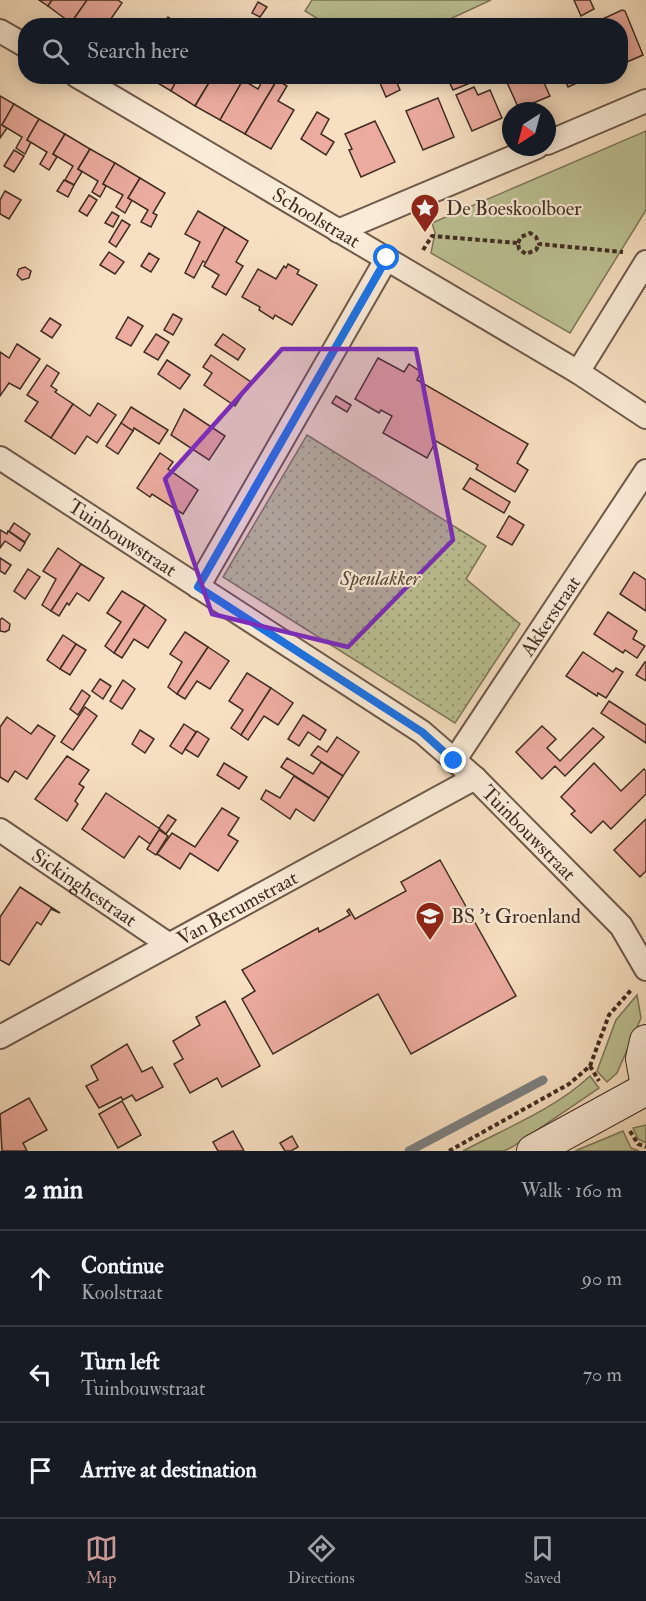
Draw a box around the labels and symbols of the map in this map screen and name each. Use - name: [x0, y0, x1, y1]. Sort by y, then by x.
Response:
- north arrow: [502, 102, 556, 156]
- street label: Schoolstraat: [268, 182, 365, 254]
- place icon: De Boeskoolboer: [409, 192, 441, 234]
- place label: De Boeskoolboer: [446, 196, 582, 221]
- route start: [373, 244, 399, 270]
- street label: Tuinbouwstraat: [63, 494, 182, 583]
- park label: Speulakker: [339, 566, 421, 591]
- street label: Akkerstraat: [514, 571, 586, 662]
- route end: [440, 747, 466, 773]
- street label: Tuinbouwstraat: [476, 780, 581, 886]
- street label: Sickinghestraat: [27, 843, 142, 933]
- street label: Van Berumstraat: [173, 865, 302, 951]
- school or university icon: BS 't Groenland: [414, 900, 446, 942]
- place label: BS 't Groenland: [451, 904, 581, 929]

